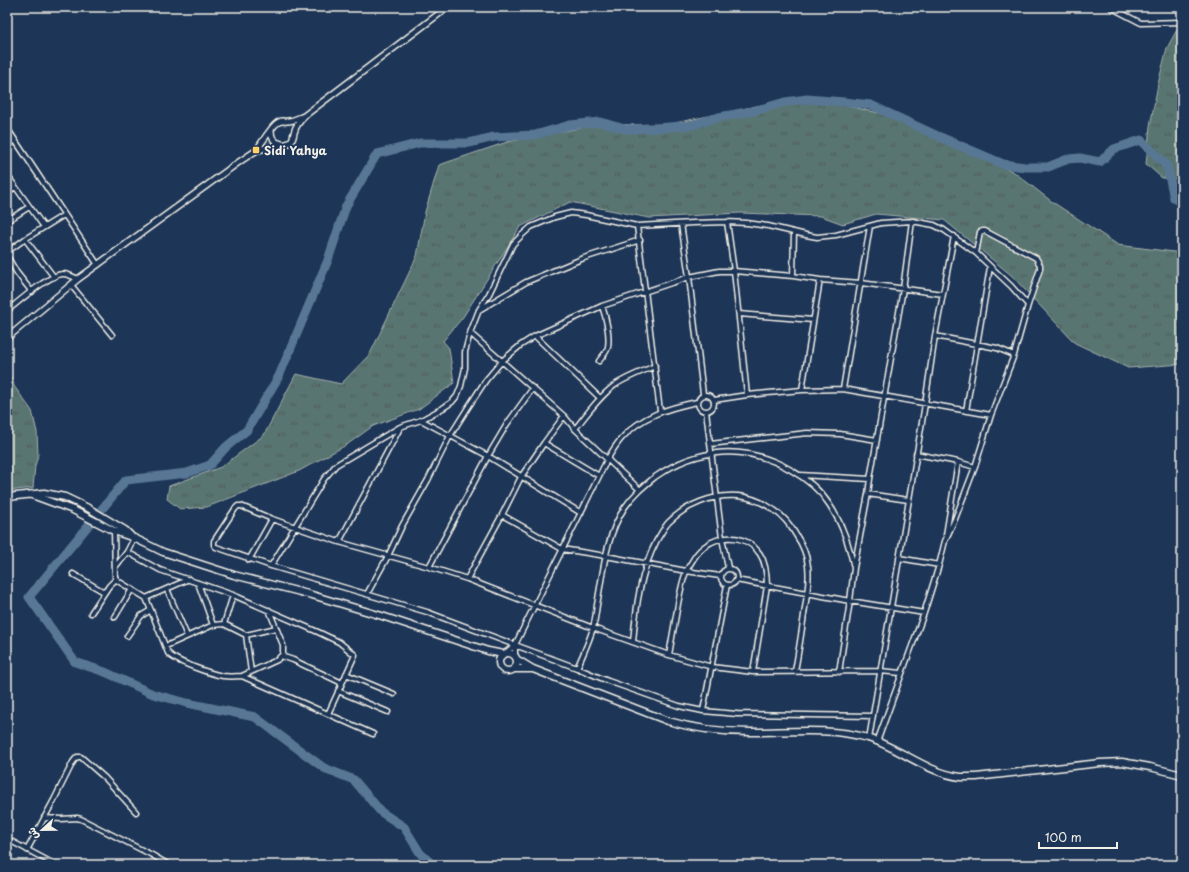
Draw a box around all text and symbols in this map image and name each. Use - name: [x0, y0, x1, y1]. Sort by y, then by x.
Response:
- place label: Sidi Yahya: [264, 141, 328, 159]
- marker: Sidi Yahya: [251, 145, 261, 155]
- north arrow: [22, 810, 62, 850]
- scale bar: [1039, 824, 1117, 850]
- text: ش: [22, 825, 42, 843]
- text: 100 m: [1045, 828, 1082, 846]

